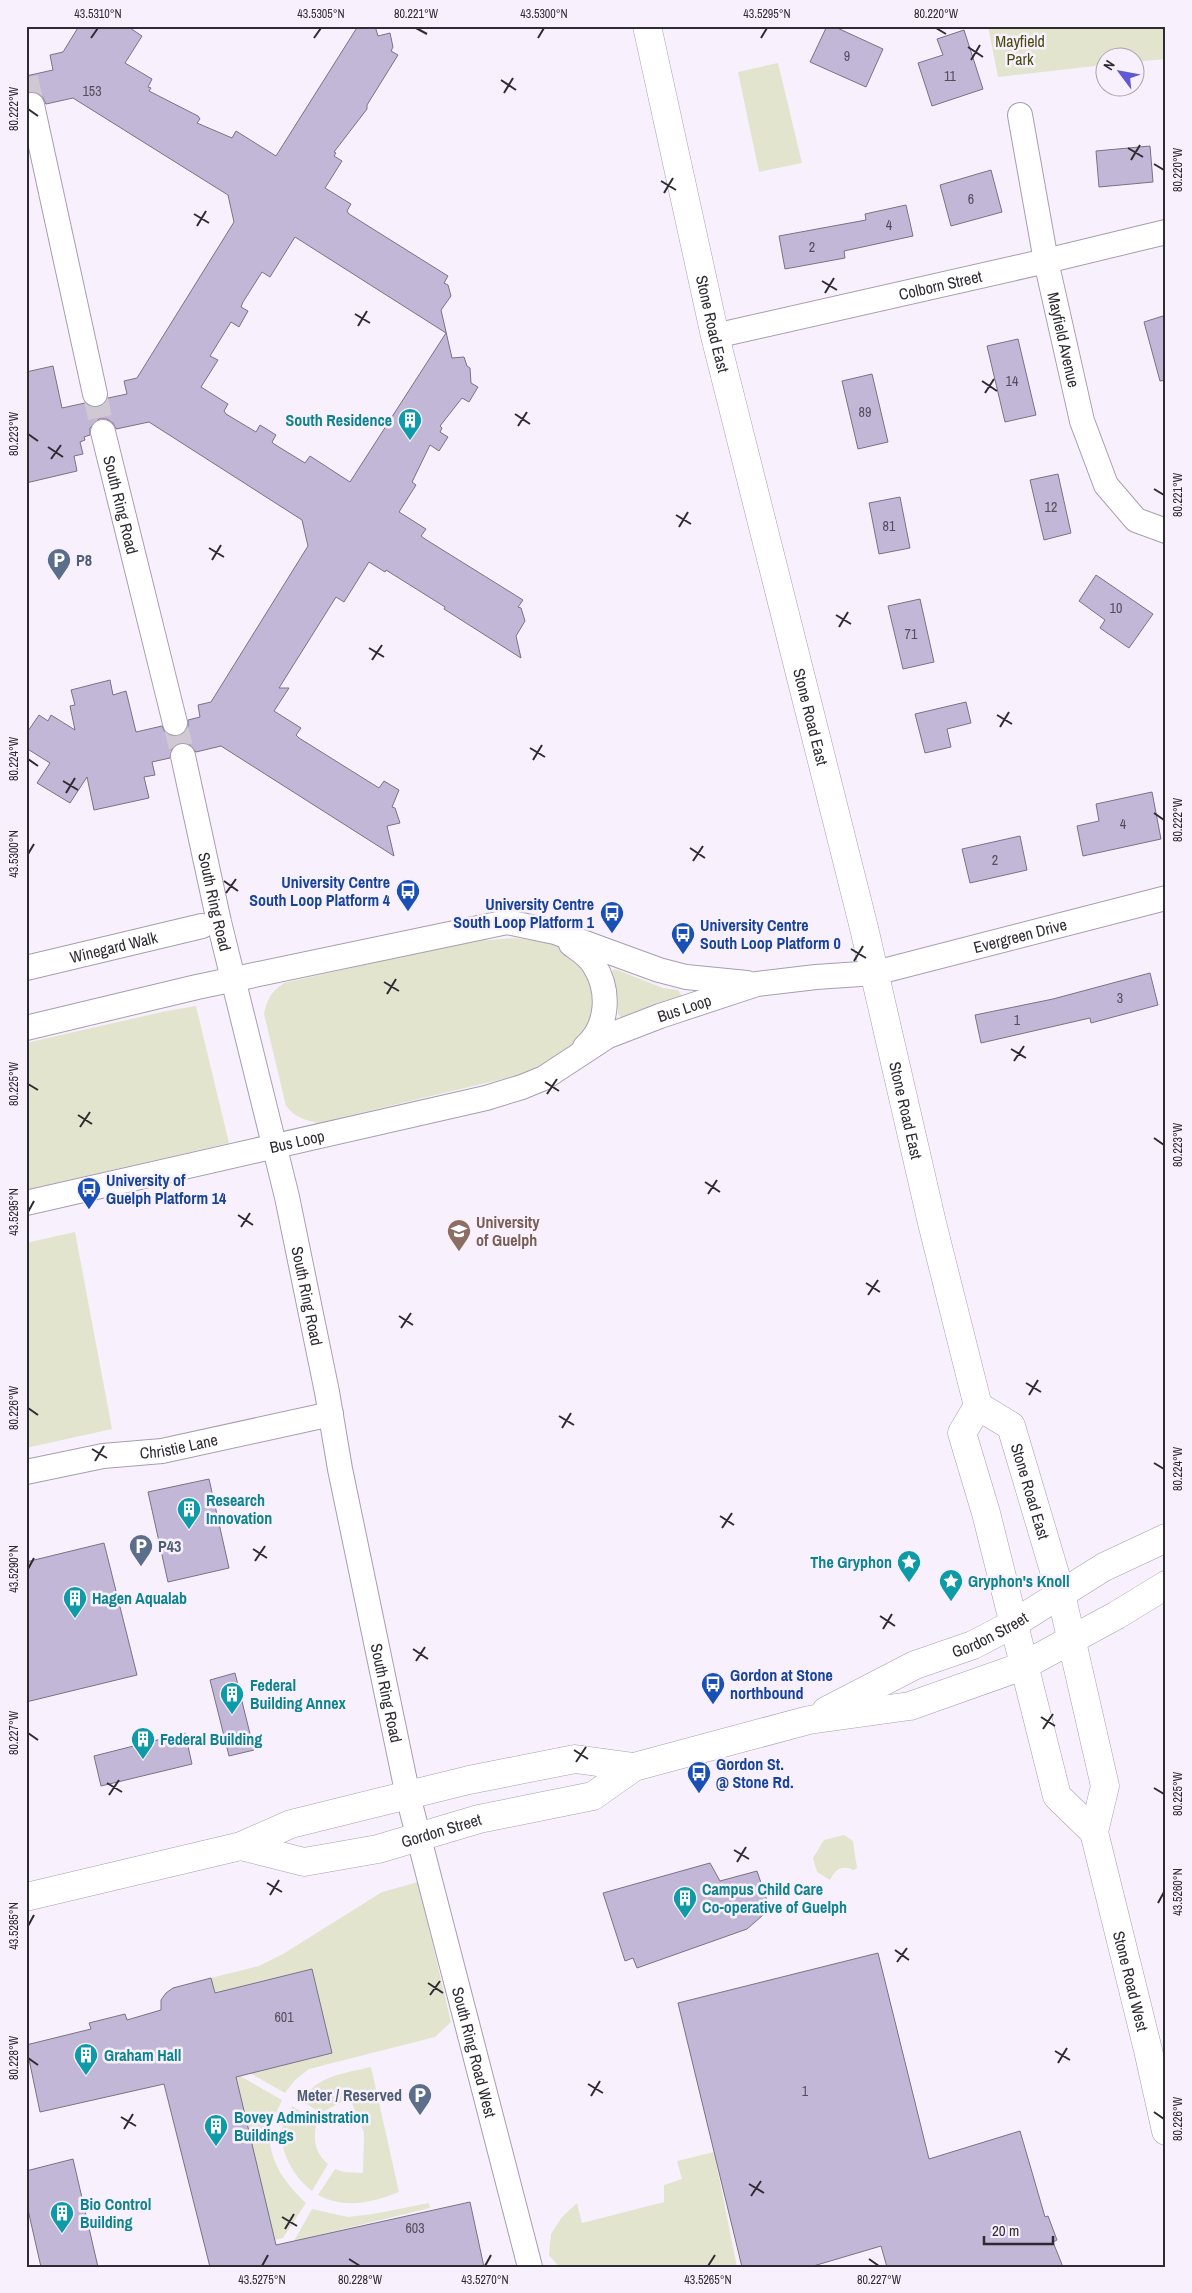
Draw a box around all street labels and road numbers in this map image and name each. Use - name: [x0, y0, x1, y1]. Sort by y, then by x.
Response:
- street label: Colborn Street: [897, 265, 984, 305]
- street label: Stone Road East: [691, 273, 735, 375]
- street label: Mayfield Avenue: [1042, 290, 1085, 389]
- street label: South Ring Road: [98, 453, 144, 556]
- street label: Stone Road East: [788, 666, 834, 768]
- street label: South Ring Road: [193, 850, 237, 953]
- street label: Evergreen Drive: [971, 913, 1069, 958]
- street label: Winegard Walk: [68, 926, 160, 968]
- street label: Bus Loop: [654, 989, 714, 1027]
- street label: Stone Road East: [884, 1060, 928, 1162]
- street label: Bus Loop: [268, 1124, 327, 1158]
- street label: South Ring Road: [286, 1244, 328, 1347]
- street label: Christie Lane: [139, 1428, 220, 1464]
- street label: Stone Road East: [1006, 1441, 1055, 1542]
- street label: Gordon Street: [949, 1606, 1032, 1662]
- street label: South Ring Road: [366, 1641, 408, 1744]
- street label: Gordon Street: [398, 1808, 484, 1853]
- street label: Stone Road West: [1108, 1929, 1154, 2034]
- street label: South Ring Road West: [447, 1985, 502, 2120]

